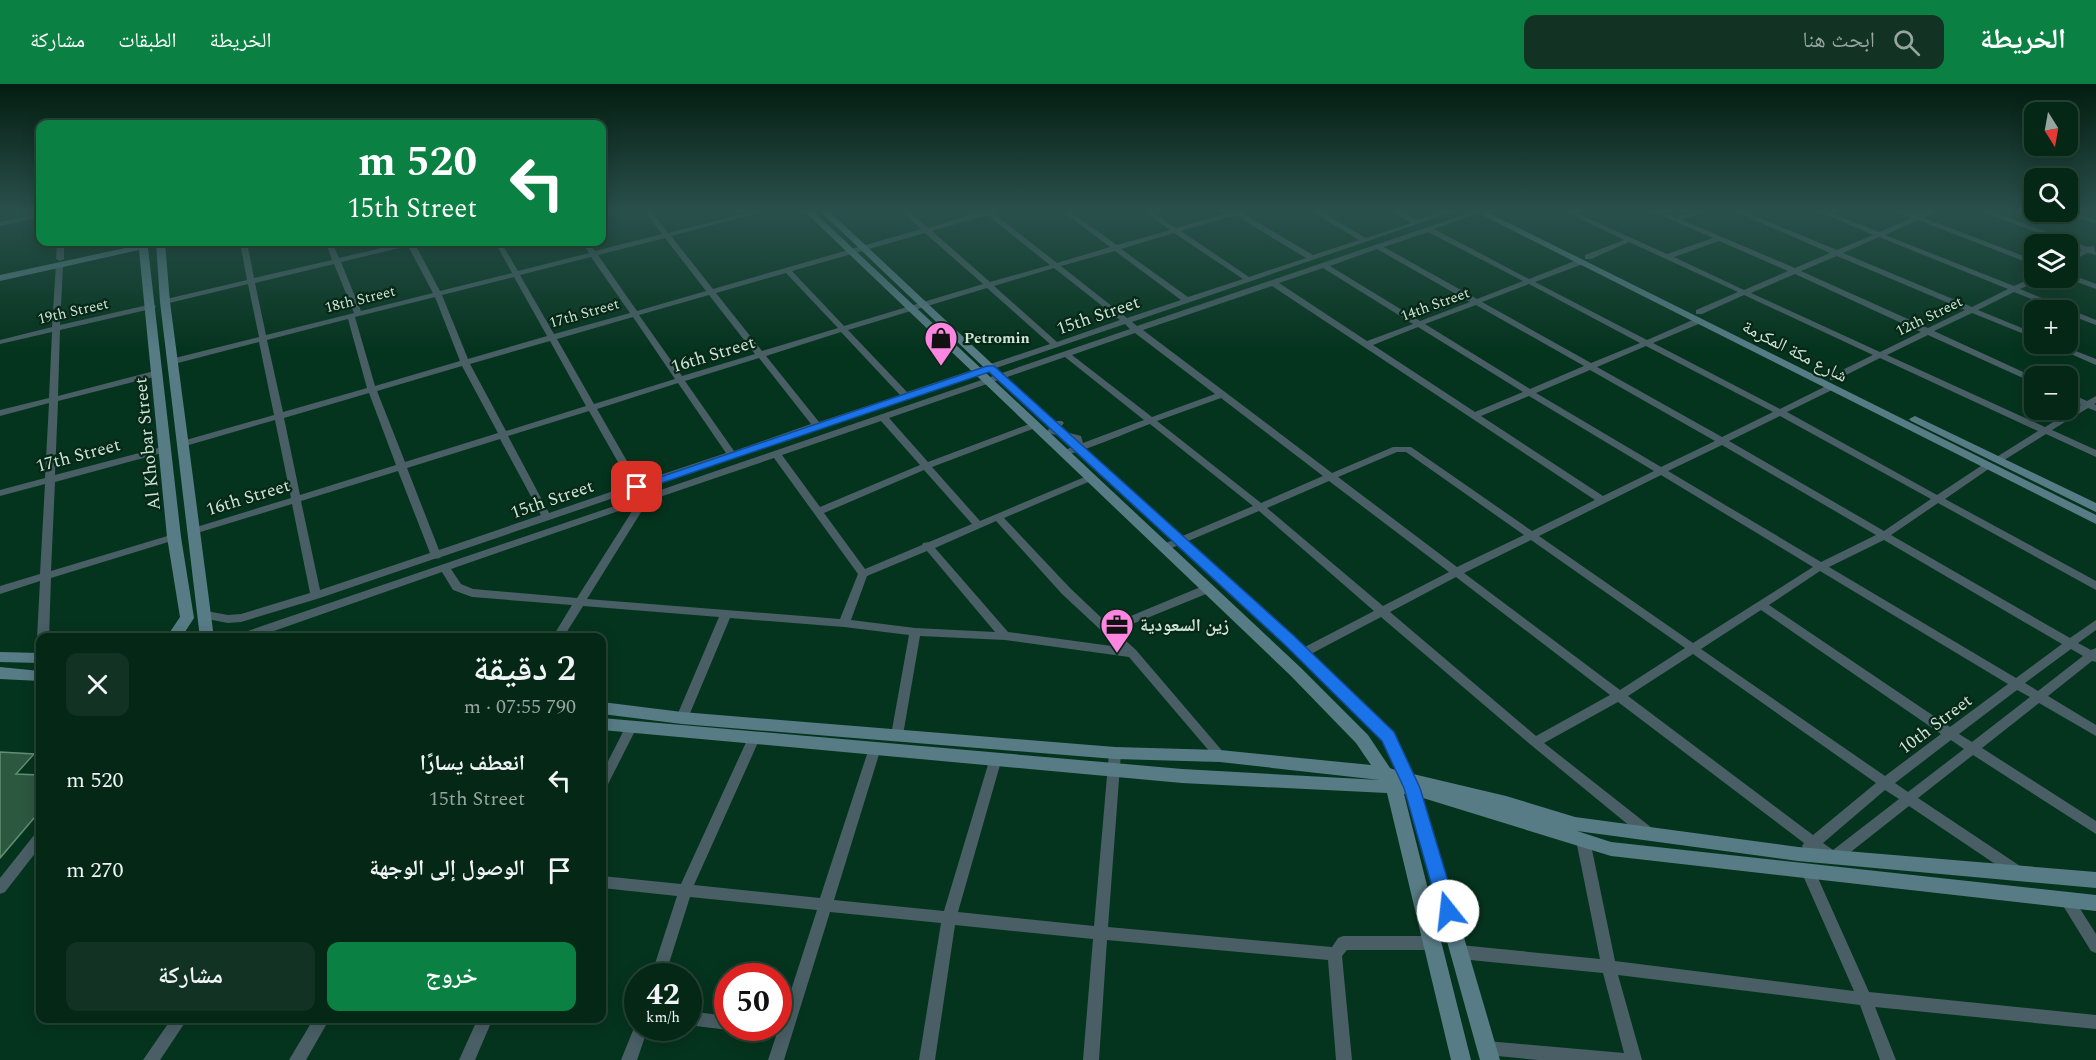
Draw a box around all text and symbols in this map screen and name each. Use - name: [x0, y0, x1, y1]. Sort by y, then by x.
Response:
- search box: [1524, 15, 1944, 69]
- text: الخريطة: [1980, 18, 2066, 61]
- text: ابحث هنا: [1803, 24, 1875, 57]
- text: مشاركة: [30, 25, 85, 57]
- text: الطبقات: [118, 25, 177, 57]
- text: الخريطة: [210, 25, 271, 57]
- icon: search: [1890, 26, 1923, 59]
- north arrow: [2024, 102, 2078, 156]
- map controls: [2024, 102, 2078, 420]
- text: 520 m: [358, 131, 477, 194]
- icon: left: [498, 144, 576, 222]
- button: search: [2024, 168, 2078, 222]
- text: 15th Street: [347, 188, 477, 230]
- button: layers: [2024, 234, 2078, 288]
- street label: 18th Street: [322, 280, 398, 319]
- street label: 14th Street: [1397, 281, 1473, 328]
- street label: 15th Street: [1053, 289, 1143, 342]
- street label: 12th Street: [1892, 290, 1967, 343]
- street label: 19th Street: [35, 292, 111, 331]
- street label: 17th Street: [546, 292, 622, 334]
- button: +: [2024, 300, 2078, 354]
- street label: شارع مكة المكرمة: [1737, 313, 1852, 390]
- shop icon: Petromin: [923, 320, 959, 367]
- place label: Petromin: [964, 327, 1030, 350]
- street label: 16th Street: [668, 329, 758, 380]
- button: −: [2024, 366, 2078, 420]
- street label: Al Khobar Street: [127, 376, 168, 512]
- street label: 17th Street: [33, 431, 123, 480]
- pin: [611, 461, 662, 512]
- icon: arrive: [620, 470, 653, 503]
- street label: 16th Street: [203, 472, 293, 523]
- street label: 15th Street: [507, 473, 597, 526]
- office icon: زين السعودية: [1099, 607, 1135, 654]
- place label: زين السعودية: [1140, 612, 1229, 639]
- text: 2 دقيقة: [473, 642, 576, 697]
- button: close: [66, 653, 129, 716]
- street label: 10th Street: [1893, 688, 1978, 761]
- text: 790 m · 07:55: [464, 692, 576, 722]
- text: انعطف يسارًا: [420, 747, 525, 780]
- text: 520 m: [66, 764, 123, 797]
- icon: left: [543, 764, 576, 797]
- text: 15th Street: [429, 784, 525, 814]
- text: الوصول إلى الوجهة: [369, 852, 525, 885]
- text: 270 m: [66, 854, 123, 887]
- icon: arrive: [543, 854, 576, 887]
- position arrow: [1416, 879, 1480, 943]
- button: مشاركة: [66, 942, 315, 1011]
- button: خروج: [327, 942, 576, 1011]
- speed limit sign: 50: [714, 963, 792, 1041]
- text: 42: [646, 972, 680, 1018]
- text: km/h: [646, 1006, 680, 1029]

